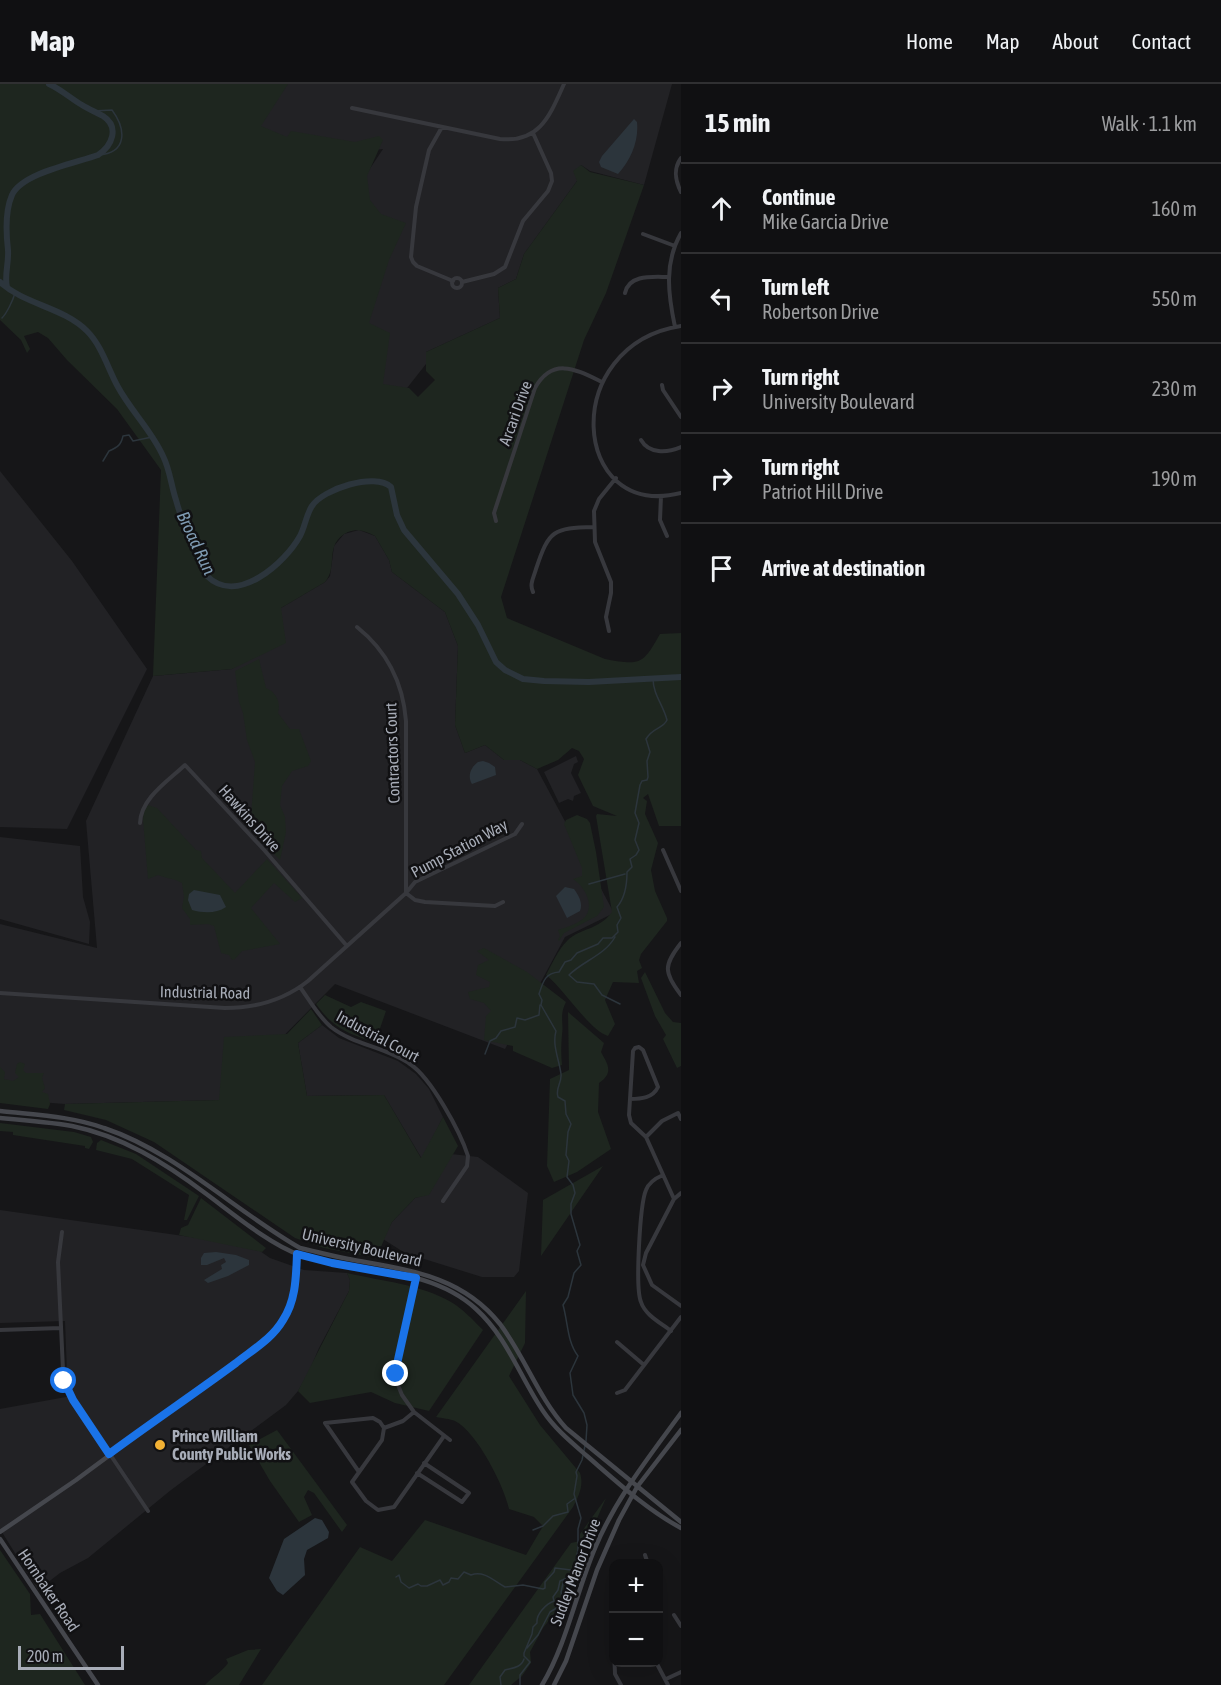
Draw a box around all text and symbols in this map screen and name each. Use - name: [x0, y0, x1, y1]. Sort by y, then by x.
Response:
- text: Map: [30, 25, 75, 57]
- text: Home: [906, 29, 953, 53]
- text: Map: [986, 29, 1020, 53]
- text: About: [1053, 29, 1099, 53]
- text: Contact: [1132, 29, 1191, 53]
- text: 15 min: [705, 108, 770, 138]
- text: Walk · 1.1 km: [1102, 112, 1197, 135]
- text: Continue: [762, 184, 836, 210]
- icon: ahead: [705, 192, 738, 225]
- text: 160 m: [1152, 197, 1197, 220]
- text: Mike Garcia Drive: [762, 210, 889, 233]
- text: Turn left: [762, 274, 829, 300]
- icon: left: [705, 282, 738, 315]
- text: 550 m: [1152, 287, 1197, 310]
- text: Robertson Drive: [762, 300, 879, 323]
- text: Turn right: [762, 364, 839, 390]
- icon: right: [705, 372, 738, 405]
- text: 230 m: [1152, 377, 1197, 400]
- street label: Arcari Drive: [495, 378, 535, 448]
- text: University Boulevard: [762, 390, 915, 413]
- text: Turn right: [762, 454, 839, 480]
- icon: right: [705, 462, 738, 495]
- text: 190 m: [1152, 467, 1197, 490]
- text: Patriot Hill Drive: [762, 480, 883, 503]
- water label: Broad Run: [173, 508, 220, 578]
- icon: arrive: [705, 552, 738, 585]
- text: Arrive at destination: [762, 555, 925, 581]
- street label: Contractors Court: [381, 702, 403, 804]
- street label: Hawkins Drive: [215, 781, 285, 855]
- street label: Pump Station Way: [408, 815, 511, 882]
- street label: Industrial Road: [160, 982, 250, 1002]
- street label: Industrial Court: [333, 1007, 423, 1066]
- street label: University Boulevard: [300, 1224, 424, 1270]
- route end: [382, 1360, 408, 1386]
- route start: [50, 1367, 76, 1393]
- place label: Prince William County Public Works: [172, 1427, 291, 1463]
- marker: Prince William County Public Works: [153, 1438, 167, 1452]
- street label: Sudley Manor Drive: [546, 1516, 605, 1629]
- street label: Hornbaker Road: [15, 1545, 83, 1635]
- map controls: [609, 1559, 663, 1667]
- button: +: [609, 1559, 663, 1613]
- button: −: [609, 1613, 663, 1667]
- scale bar: [18, 1643, 124, 1670]
- text: 200 m: [27, 1647, 63, 1665]

